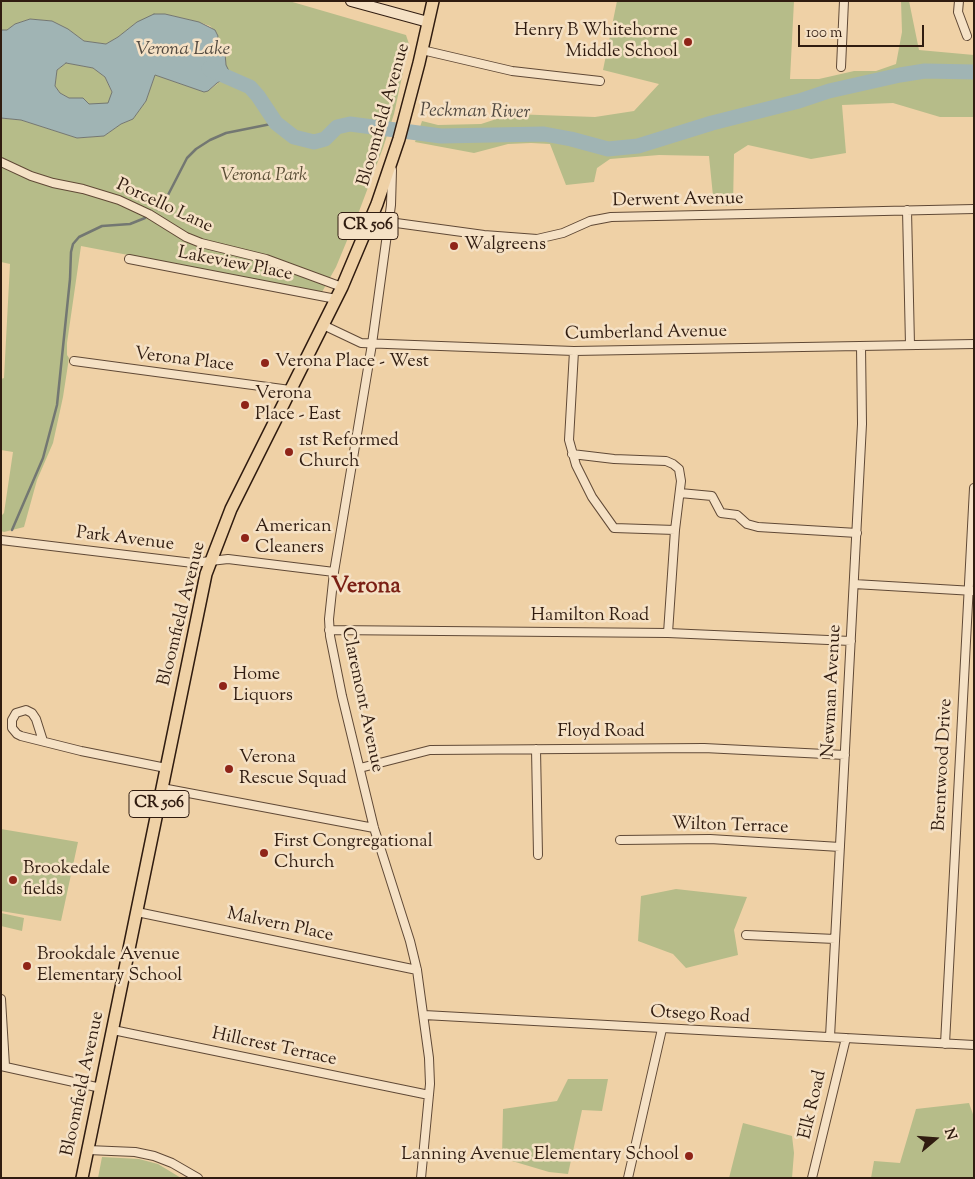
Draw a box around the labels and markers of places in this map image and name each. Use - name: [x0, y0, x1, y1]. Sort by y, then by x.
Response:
- place label: Henry B Whitehorne Middle School: [514, 21, 678, 64]
- marker: Henry B Whitehorne Middle School: [682, 36, 694, 48]
- place label: Walgreens: [464, 235, 546, 257]
- marker: Walgreens: [448, 240, 460, 252]
- place label: Verona Place - West: [275, 352, 429, 374]
- marker: Verona Place - West: [259, 357, 271, 369]
- place label: Verona Place - East: [255, 384, 341, 426]
- marker: Verona Place - East: [239, 399, 251, 411]
- place label: 1st Reformed Church: [299, 431, 399, 474]
- marker: 1st Reformed Church: [283, 446, 295, 458]
- place label: American Cleaners: [255, 517, 332, 560]
- marker: American Cleaners: [239, 532, 251, 544]
- place label: Home Liquors: [233, 665, 293, 708]
- marker: Home Liquors: [217, 680, 229, 692]
- place label: Verona Rescue Squad: [239, 748, 347, 791]
- marker: Verona Rescue Squad: [223, 763, 235, 775]
- place label: First Congregational Church: [274, 832, 433, 874]
- marker: First Congregational Church: [258, 847, 270, 859]
- place label: Brookedale fields: [23, 859, 110, 902]
- marker: Brookedale fields: [7, 874, 19, 886]
- place label: Brookdale Avenue Elementary School: [37, 945, 182, 988]
- marker: Brookdale Avenue Elementary School: [21, 960, 33, 972]
- place label: Lanning Avenue Elementary School: [401, 1145, 679, 1167]
- marker: Lanning Avenue Elementary School: [683, 1150, 695, 1162]

